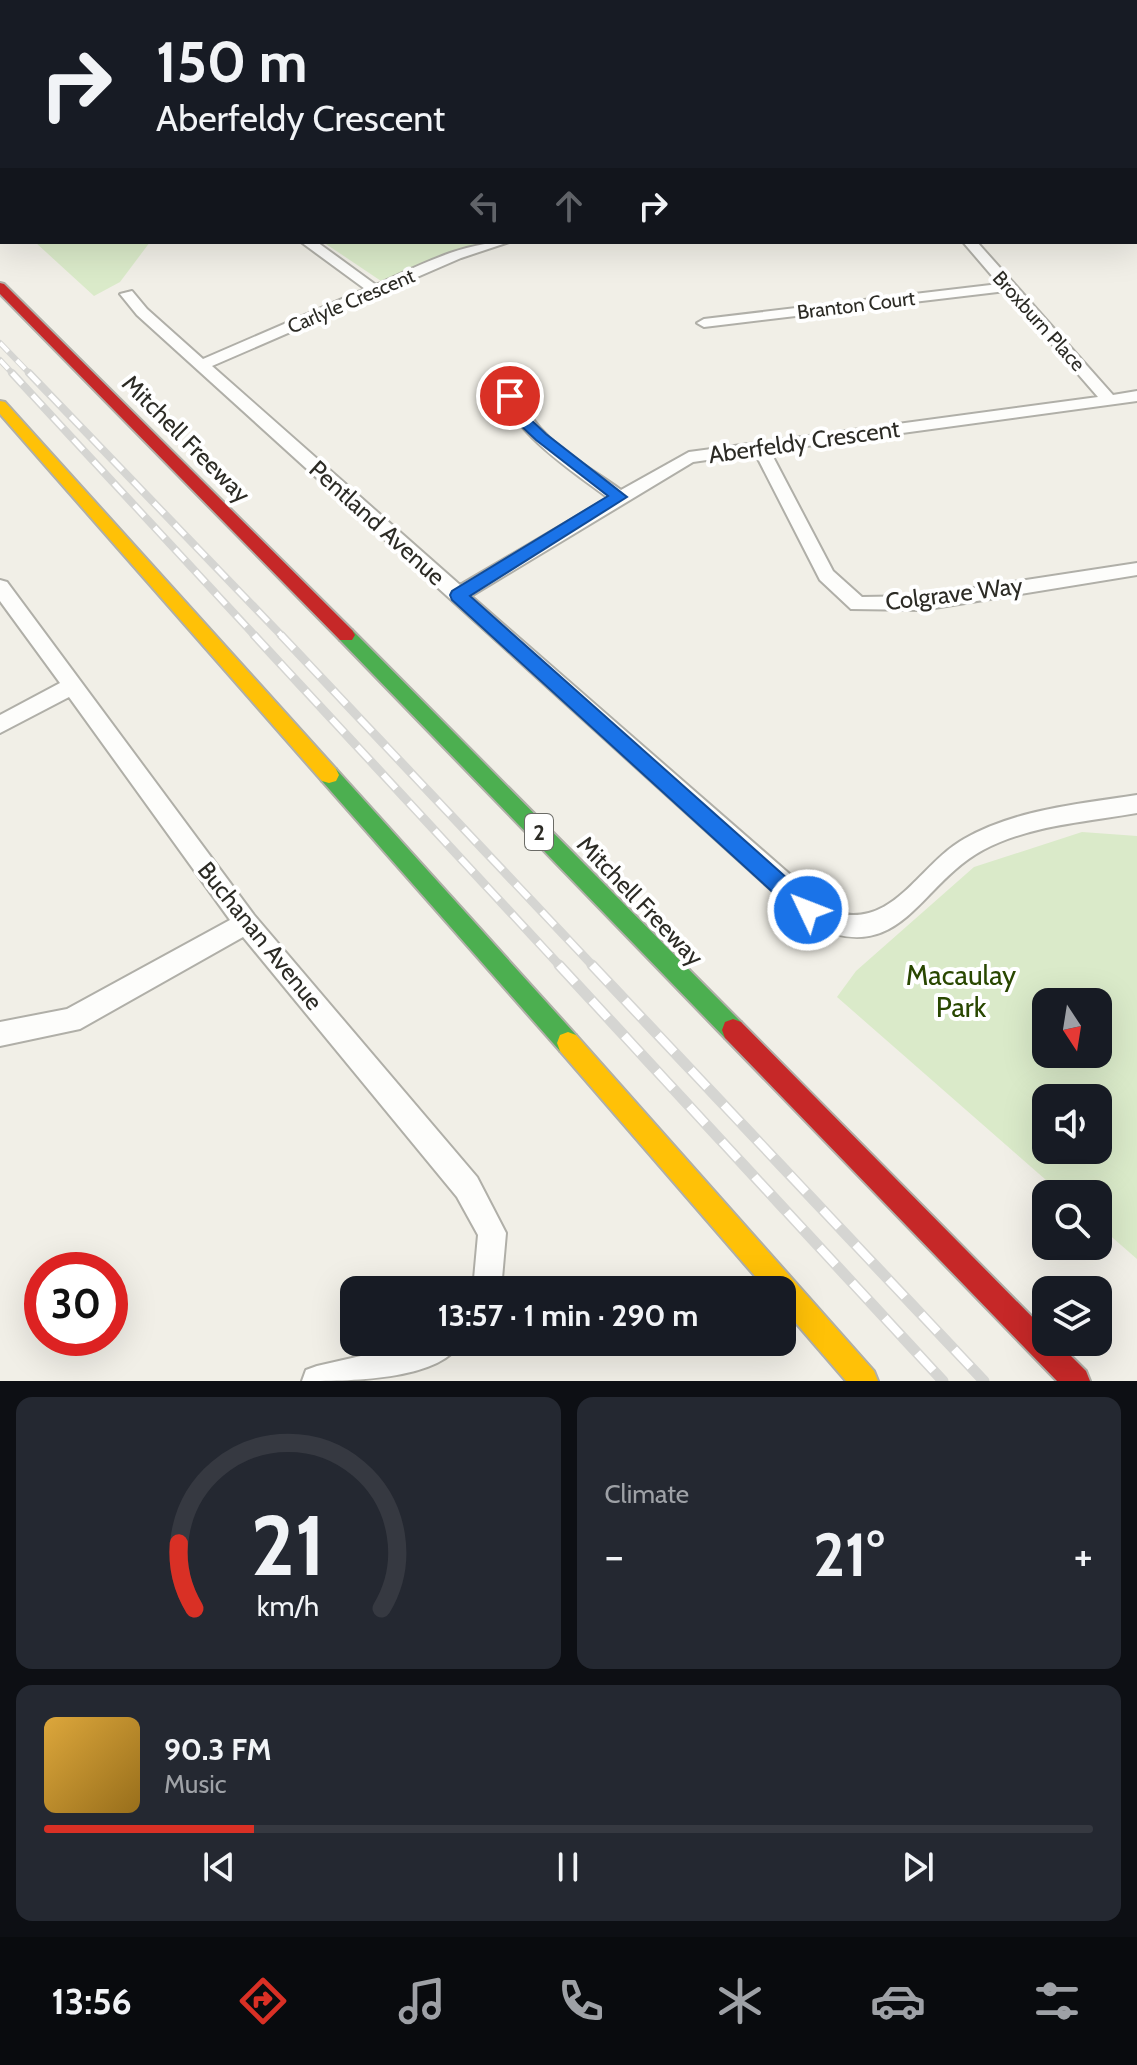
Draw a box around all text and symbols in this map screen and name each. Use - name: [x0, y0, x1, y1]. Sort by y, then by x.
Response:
- text: 150 m: [156, 28, 308, 96]
- icon: right: [24, 32, 128, 136]
- text: Aberfeldy Crescent: [156, 96, 445, 140]
- icon: left: [463, 184, 507, 228]
- icon: ahead: [547, 184, 591, 228]
- icon: right: [631, 184, 675, 228]
- street label: Carlyle Crescent: [284, 263, 419, 339]
- street label: Broxburn Place: [988, 266, 1090, 376]
- street label: Branton Court: [796, 286, 917, 324]
- pin: [476, 362, 544, 430]
- street label: Mitchell Freeway: [116, 369, 256, 509]
- icon: arrive: [488, 374, 532, 418]
- street label: Aberfeldy Crescent: [706, 414, 901, 469]
- street label: Pentland Avenue: [304, 454, 451, 591]
- street label: Colgrave Way: [884, 571, 1024, 616]
- road number: 2: [525, 814, 553, 850]
- street label: Mitchell Freeway: [571, 830, 710, 972]
- street label: Buchanan Avenue: [192, 856, 329, 1016]
- position arrow: [766, 868, 850, 952]
- park label: Macaulay Park: [906, 958, 1016, 1024]
- north arrow: [1032, 988, 1112, 1068]
- map controls: [1032, 988, 1112, 1356]
- button: sound: [1032, 1084, 1112, 1164]
- button: search: [1032, 1180, 1112, 1260]
- speed limit sign: 30: [24, 1252, 128, 1356]
- button: layers: [1032, 1276, 1112, 1356]
- text: 13:57 · 1 min · 290 m: [438, 1297, 698, 1334]
- text: Climate: [605, 1478, 689, 1510]
- text: 21: [251, 1495, 326, 1596]
- text: 21°: [813, 1518, 884, 1591]
- text: −: [605, 1529, 624, 1582]
- text: +: [1074, 1529, 1093, 1582]
- text: km/h: [257, 1588, 320, 1623]
- text: 90.3 FM: [164, 1731, 272, 1768]
- text: Music: [164, 1768, 227, 1800]
- icon: previous: [197, 1845, 241, 1889]
- icon: pause: [546, 1845, 590, 1889]
- icon: next: [896, 1845, 940, 1889]
- icon: directions: [235, 1973, 291, 2029]
- icon: music: [394, 1973, 450, 2029]
- icon: phone: [553, 1973, 609, 2029]
- icon: climate: [712, 1973, 768, 2029]
- icon: car: [870, 1973, 926, 2029]
- icon: filters: [1029, 1973, 1085, 2029]
- text: 13:56: [51, 1979, 132, 2023]

